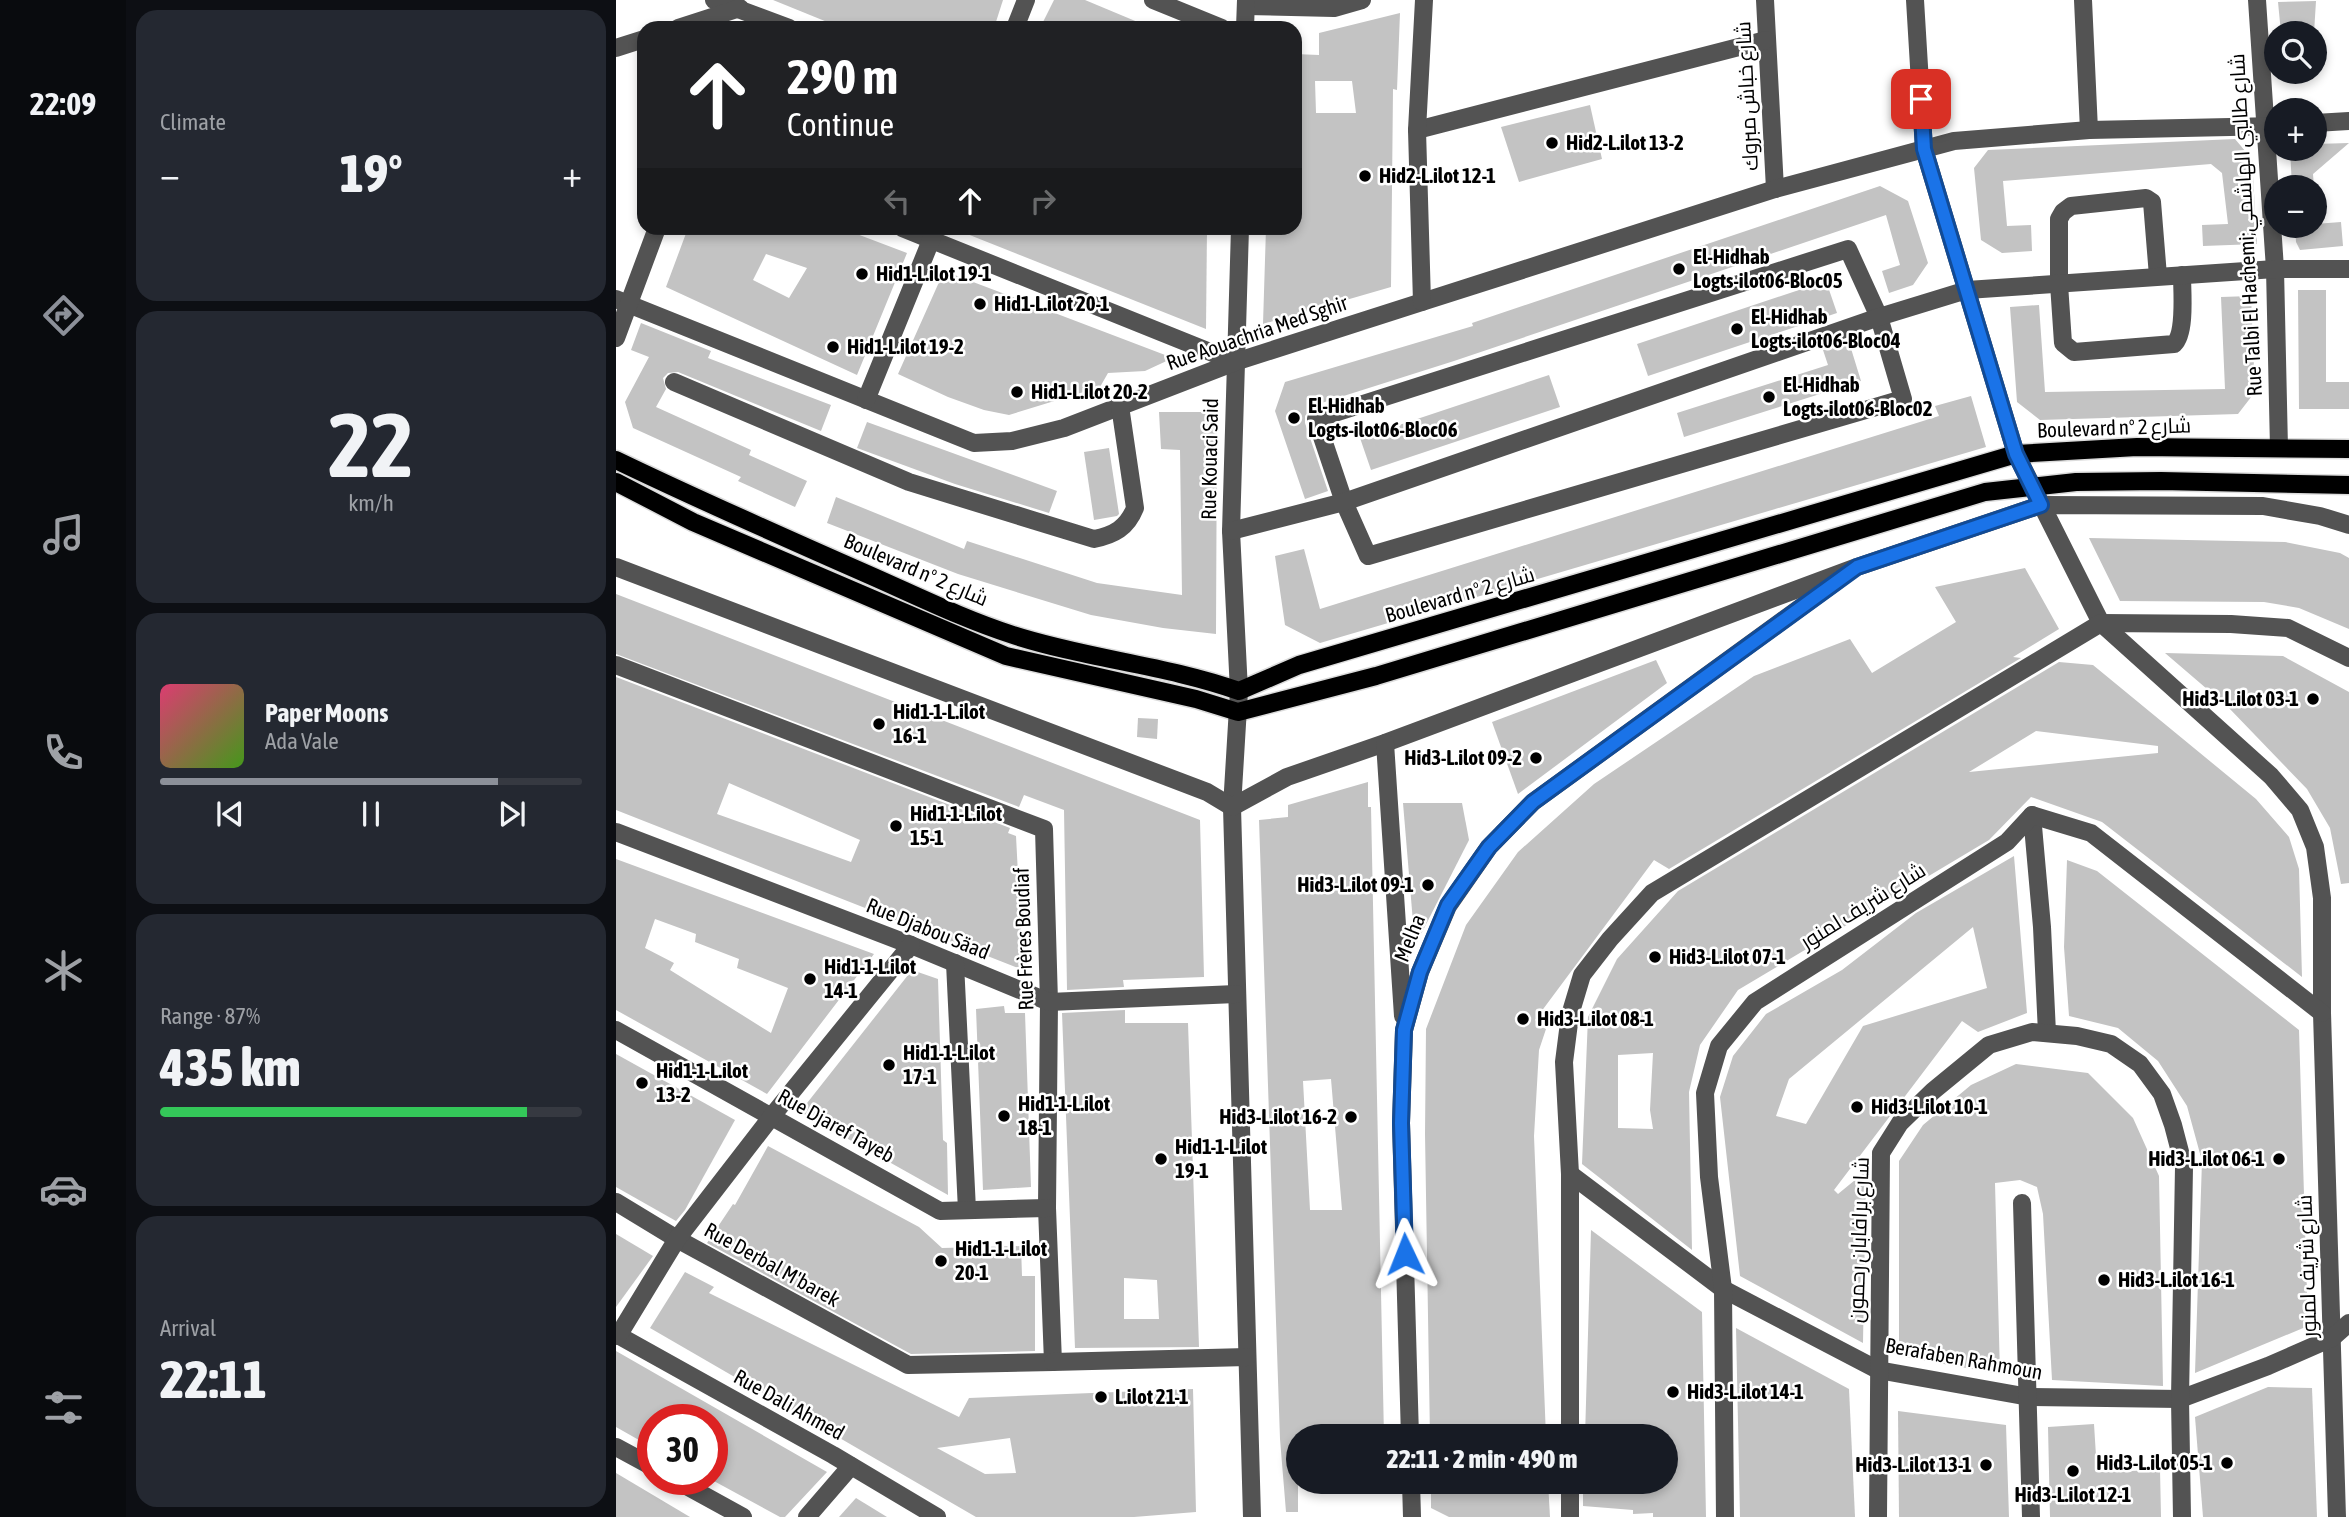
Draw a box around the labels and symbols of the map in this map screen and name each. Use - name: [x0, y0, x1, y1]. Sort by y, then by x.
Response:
- street label: شارع خباش مبروك: [1730, 20, 1765, 171]
- street label: Rue Talbi El Hachemi;شارع طالبي الهاشمي: [2224, 53, 2271, 397]
- pin: [1891, 69, 1951, 129]
- place label: Hid2-L.ilot 13-2: [1566, 130, 1684, 154]
- marker: Hid2-L.ilot 13-2: [1544, 135, 1560, 151]
- place label: Hid2-L.ilot 12-1: [1379, 163, 1496, 187]
- marker: Hid2-L.ilot 12-1: [1357, 168, 1373, 184]
- place label: El-Hidhab Logts-ilot06-Bloc05: [1693, 244, 1843, 292]
- place label: Hid1-L.ilot 19-1: [876, 261, 992, 285]
- marker: El-Hidhab Logts-ilot06-Bloc05: [1671, 261, 1687, 277]
- marker: Hid1-L.ilot 19-1: [854, 266, 870, 282]
- street label: Rue Aouachria Med Sghir: [1163, 289, 1351, 374]
- place label: Hid1-L.ilot 20-1: [994, 291, 1110, 315]
- marker: Hid1-L.ilot 20-1: [972, 296, 988, 312]
- place label: El-Hidhab Logts-ilot06-Bloc04: [1751, 304, 1901, 352]
- marker: El-Hidhab Logts-ilot06-Bloc04: [1729, 321, 1745, 337]
- place label: Hid1-L.ilot 19-2: [847, 334, 964, 358]
- marker: Hid1-L.ilot 19-2: [825, 339, 841, 355]
- place label: El-Hidhab Logts-ilot06-Bloc02: [1783, 372, 1933, 420]
- place label: Hid1-L.ilot 20-2: [1031, 379, 1148, 403]
- marker: Hid1-L.ilot 20-2: [1009, 384, 1025, 400]
- marker: El-Hidhab Logts-ilot06-Bloc02: [1761, 389, 1777, 405]
- place label: El-Hidhab Logts-ilot06-Bloc06: [1308, 393, 1458, 441]
- street label: Rue Kouaci Said: [1196, 398, 1222, 520]
- marker: El-Hidhab Logts-ilot06-Bloc06: [1286, 410, 1302, 426]
- street label: Boulevard n° شارع 2: [2036, 412, 2192, 445]
- street label: Boulevard n° شارع 2: [840, 528, 992, 613]
- street label: Boulevard n° شارع 2: [1382, 561, 1538, 630]
- place label: Hid3-L.ilot 03-1: [2182, 686, 2299, 710]
- marker: Hid3-L.ilot 03-1: [2305, 691, 2321, 707]
- place label: Hid1-1-L.ilot 16-1: [893, 699, 985, 747]
- marker: Hid1-1-L.ilot 16-1: [871, 716, 887, 732]
- place label: Hid3-L.ilot 09-2: [1404, 745, 1522, 769]
- marker: Hid3-L.ilot 09-2: [1528, 750, 1544, 766]
- place label: Hid1-1-L.ilot 15-1: [910, 801, 1002, 849]
- marker: Hid1-1-L.ilot 15-1: [888, 818, 904, 834]
- street label: شارع شريف لمنور: [1795, 857, 1931, 956]
- street label: Rue Frères Boudiaf: [1009, 867, 1037, 1011]
- place label: Hid3-L.ilot 09-1: [1297, 872, 1414, 896]
- marker: Hid3-L.ilot 09-1: [1420, 877, 1436, 893]
- street label: Rue Djabou Säad: [863, 892, 993, 964]
- street label: Melha: [1389, 910, 1429, 965]
- place label: Hid3-L.ilot 07-1: [1669, 944, 1786, 968]
- marker: Hid3-L.ilot 07-1: [1647, 949, 1663, 965]
- place label: Hid1-1-L.ilot 14-1: [824, 954, 916, 1002]
- marker: Hid1-1-L.ilot 14-1: [802, 971, 818, 987]
- place label: Hid3-L.ilot 08-1: [1537, 1006, 1654, 1030]
- marker: Hid3-L.ilot 08-1: [1515, 1011, 1531, 1027]
- place label: Hid1-1-L.ilot 17-1: [903, 1040, 995, 1088]
- marker: Hid1-1-L.ilot 17-1: [881, 1057, 897, 1073]
- place label: Hid1-1-L.ilot 13-2: [656, 1058, 748, 1106]
- marker: Hid1-1-L.ilot 13-2: [634, 1075, 650, 1091]
- street label: Rue Djaref Tayeb: [774, 1083, 899, 1167]
- place label: Hid1-1-L.ilot 18-1: [1018, 1091, 1110, 1139]
- place label: Hid3-L.ilot 10-1: [1871, 1094, 1988, 1118]
- marker: Hid3-L.ilot 10-1: [1849, 1099, 1865, 1115]
- place label: Hid3-L.ilot 16-2: [1219, 1104, 1337, 1128]
- marker: Hid1-1-L.ilot 18-1: [996, 1108, 1012, 1124]
- marker: Hid3-L.ilot 16-2: [1343, 1109, 1359, 1125]
- place label: Hid1-1-L.ilot 19-1: [1175, 1134, 1267, 1182]
- place label: Hid3-L.ilot 06-1: [2148, 1146, 2265, 1170]
- marker: Hid1-1-L.ilot 19-1: [1153, 1151, 1169, 1167]
- marker: Hid3-L.ilot 06-1: [2271, 1151, 2287, 1167]
- street label: شارع برافابان رحمون: [1843, 1156, 1876, 1324]
- street label: شارع شريف لمنور: [2292, 1194, 2324, 1339]
- street label: Rue Derbal M'barek: [701, 1217, 844, 1311]
- position arrow: [1368, 1217, 1442, 1291]
- place label: Hid1-1-L.ilot 20-1: [955, 1236, 1047, 1284]
- marker: Hid1-1-L.ilot 20-1: [933, 1253, 949, 1269]
- place label: Hid3-L.ilot 16-1: [2118, 1267, 2235, 1291]
- marker: Hid3-L.ilot 16-1: [2096, 1272, 2112, 1288]
- street label: Berafaben Rahmoun: [1884, 1332, 2045, 1384]
- street label: Rue Dali Ahmed: [730, 1364, 849, 1444]
- place label: Hid3-L.ilot 14-1: [1687, 1379, 1804, 1403]
- place label: L.ilot 21-1: [1115, 1384, 1189, 1408]
- marker: Hid3-L.ilot 14-1: [1665, 1384, 1681, 1400]
- marker: L.ilot 21-1: [1093, 1389, 1109, 1405]
- speed limit sign: 30: [637, 1404, 728, 1495]
- place label: Hid3-L.ilot 05-1: [2096, 1450, 2213, 1474]
- place label: Hid3-L.ilot 13-1: [1855, 1452, 1972, 1476]
- marker: Hid3-L.ilot 05-1: [2219, 1455, 2235, 1471]
- marker: Hid3-L.ilot 13-1: [1978, 1457, 1994, 1473]
- marker: Hid3-L.ilot 12-1: [2065, 1463, 2081, 1479]
- place label: Hid3-L.ilot 12-1: [2015, 1482, 2132, 1506]

